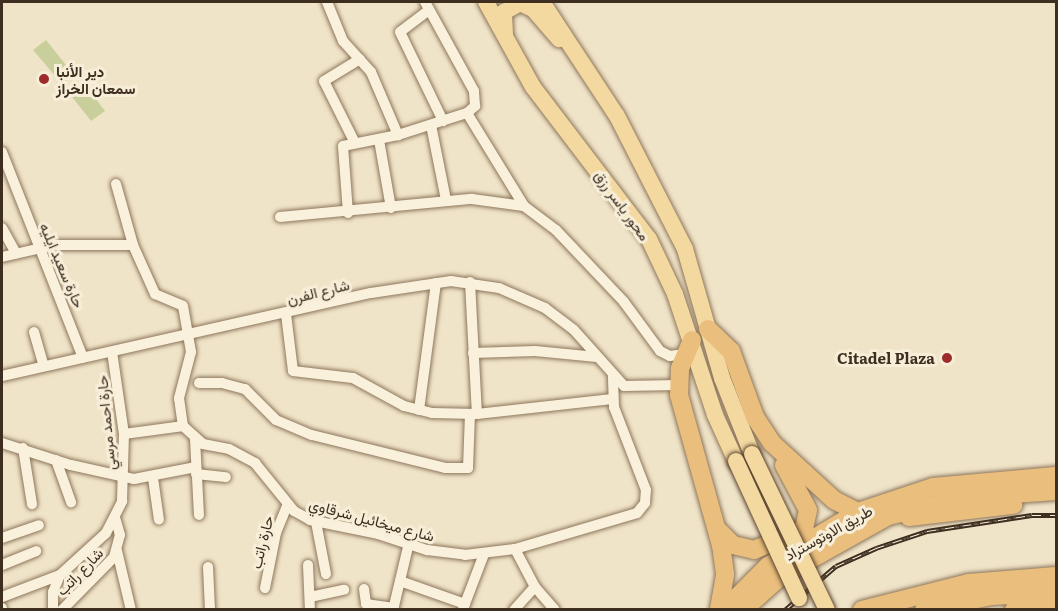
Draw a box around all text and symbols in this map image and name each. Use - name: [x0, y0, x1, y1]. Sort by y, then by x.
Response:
- place label: دير الأنبا سمعان الخراز: [56, 61, 136, 96]
- marker: دير الأنبا سمعان الخراز: [37, 72, 51, 86]
- street label: محور ياسر رزق: [592, 166, 654, 244]
- street label: حارة سعيد ايليه: [37, 220, 89, 310]
- street label: شارع الفرن: [285, 275, 351, 307]
- place label: Citadel Plaza: [837, 349, 935, 367]
- marker: Citadel Plaza: [940, 351, 954, 365]
- street label: حارة احمد مرسي: [92, 375, 118, 471]
- street label: شارع ميخائيل شرقاوي: [307, 494, 437, 544]
- street label: طريق الاوتوستراد: [781, 501, 875, 563]
- street label: حارة راتب: [246, 514, 276, 570]
- street label: شارع راتب: [52, 543, 106, 599]

